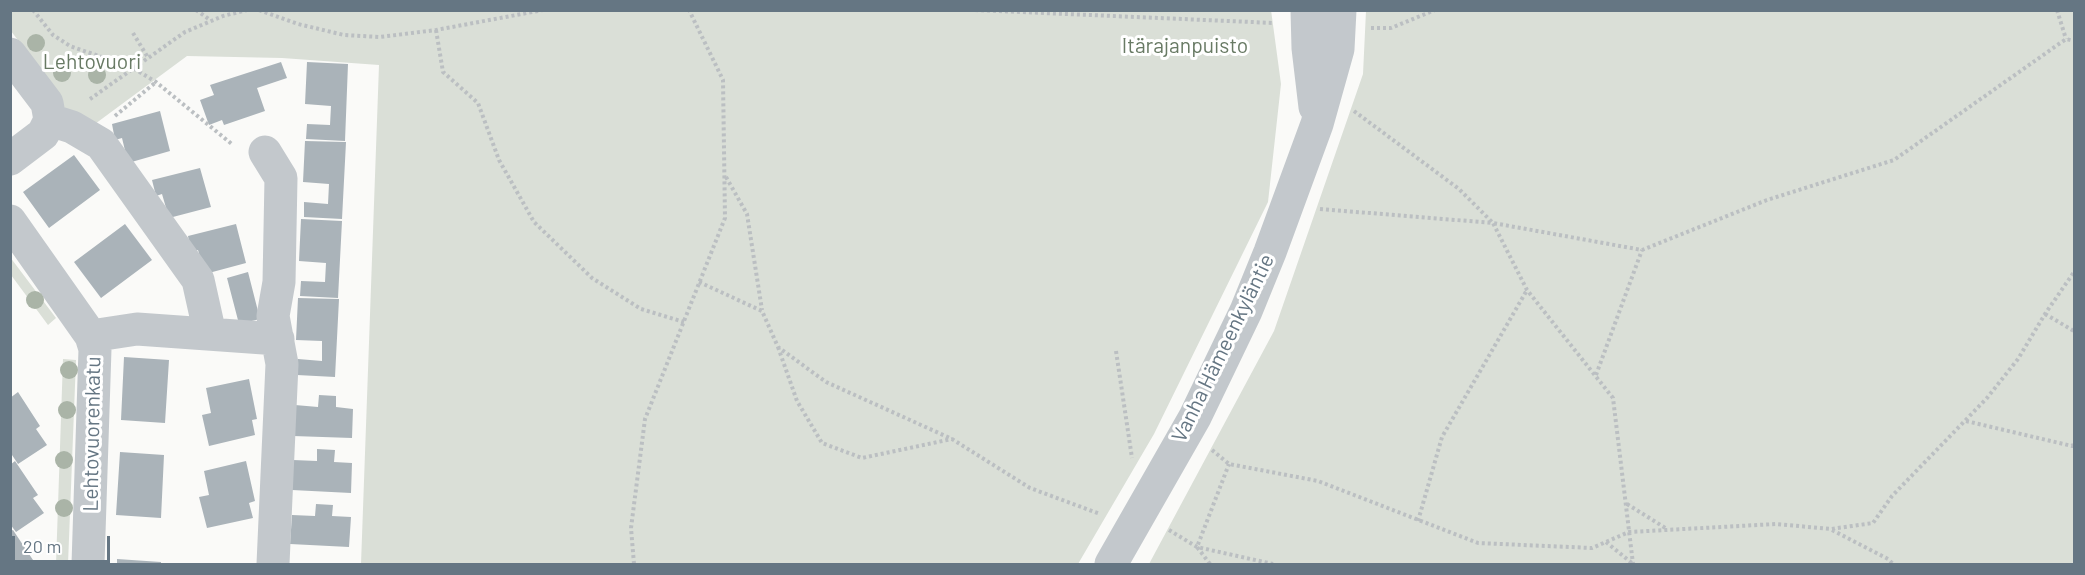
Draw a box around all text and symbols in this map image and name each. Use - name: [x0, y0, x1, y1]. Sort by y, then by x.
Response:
- park label: Itärajanpuisto: [1122, 33, 1248, 59]
- park label: Lehtovuori: [43, 49, 141, 75]
- street label: Vanha Hämeenkyläntie: [1166, 250, 1280, 446]
- street label: Lehtovuorenkatu: [78, 356, 106, 512]
- scale bar: [15, 524, 112, 562]
- text: 20 m: [23, 535, 61, 557]

